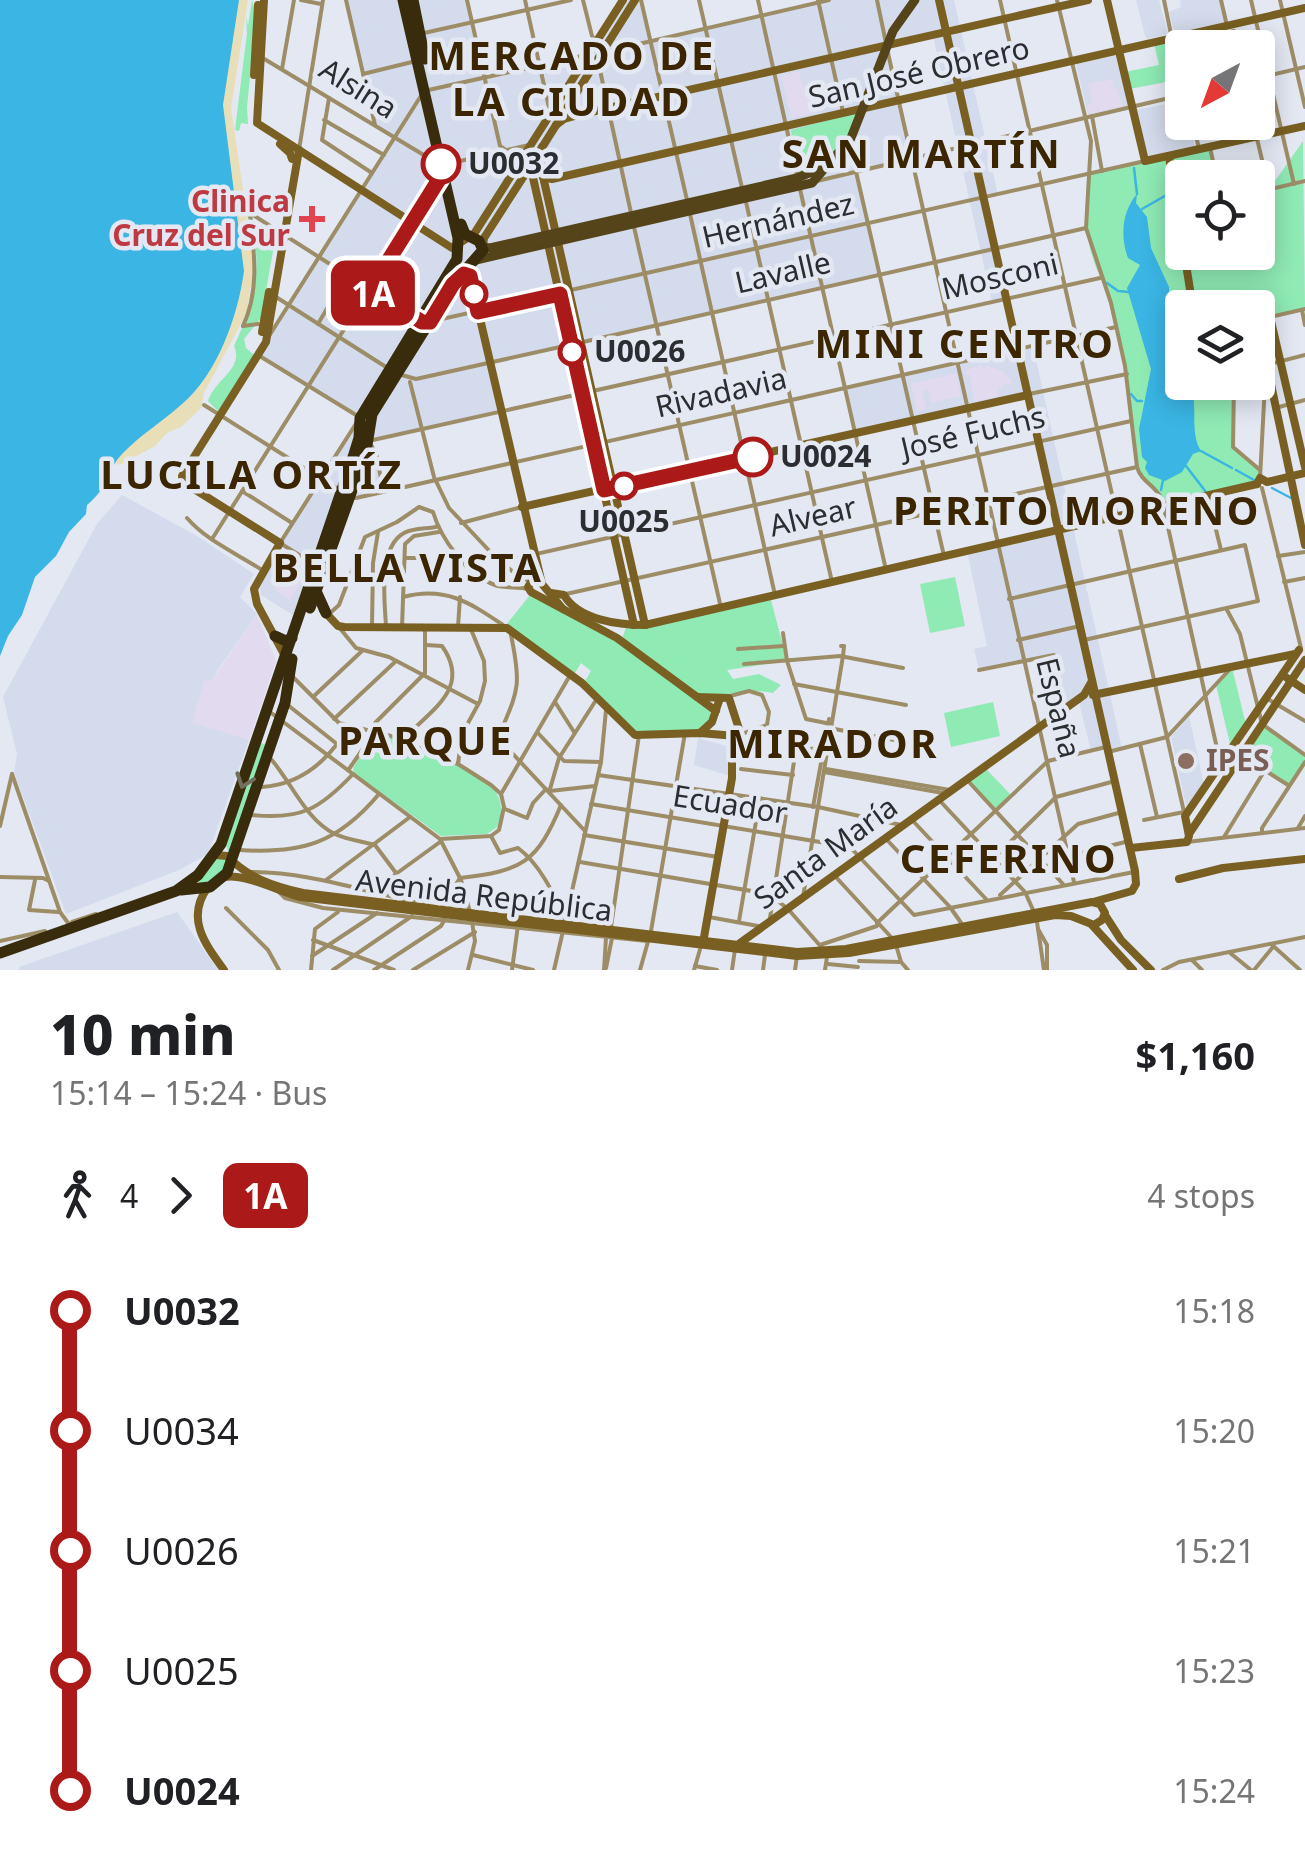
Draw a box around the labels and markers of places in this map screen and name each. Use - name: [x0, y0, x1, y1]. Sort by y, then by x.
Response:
- place label: U0032: [468, 142, 559, 183]
- marker: U0032: [422, 145, 460, 183]
- place label: Clinica Cruz del Sur: [112, 180, 291, 255]
- marker: Clinica Cruz del Sur: [299, 206, 325, 232]
- unlabelled marker: [461, 281, 487, 307]
- place label: U0026: [594, 330, 685, 371]
- marker: U0026: [559, 339, 585, 365]
- place label: U0024: [780, 435, 871, 476]
- marker: U0024: [734, 438, 772, 476]
- marker: U0025: [611, 473, 637, 499]
- place label: U0025: [578, 500, 670, 541]
- place label: IPES: [1206, 739, 1270, 780]
- marker: IPES: [1175, 750, 1197, 772]

